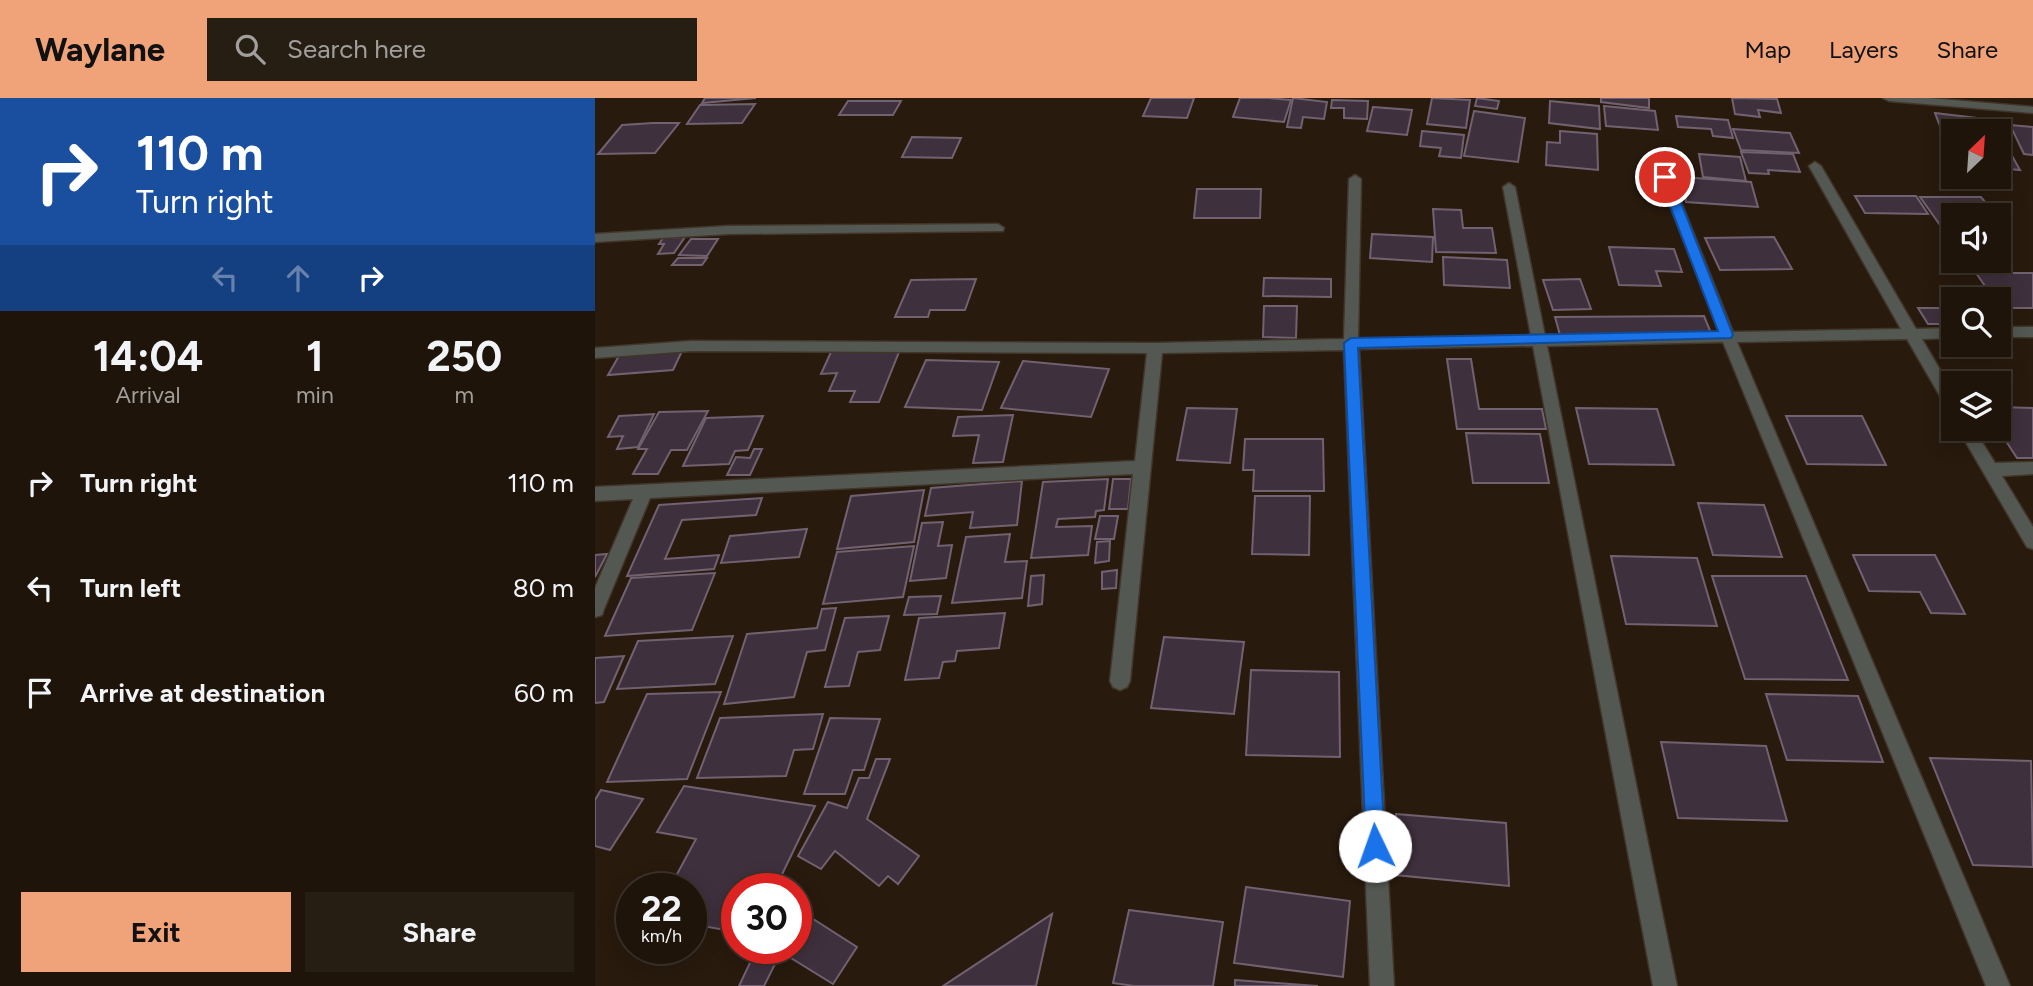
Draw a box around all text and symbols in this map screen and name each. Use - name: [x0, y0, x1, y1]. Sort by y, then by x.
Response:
- search box: [207, 18, 697, 81]
- text: Waylane: [35, 30, 165, 69]
- icon: search: [231, 30, 269, 68]
- text: Search here: [287, 33, 426, 65]
- text: Map: [1744, 35, 1791, 64]
- text: Layers: [1829, 35, 1898, 64]
- text: Share: [1936, 35, 1998, 64]
- north arrow: [1941, 119, 2011, 189]
- map controls: [1941, 119, 2011, 441]
- text: 110 m: [136, 123, 264, 182]
- icon: right: [21, 126, 112, 217]
- pin: [1635, 147, 1695, 207]
- icon: arrive: [1646, 158, 1684, 196]
- text: Turn right: [136, 183, 274, 221]
- button: sound: [1941, 203, 2011, 273]
- icon: left: [206, 259, 244, 297]
- icon: ahead: [279, 259, 317, 297]
- icon: right: [352, 259, 390, 297]
- button: search: [1941, 287, 2011, 357]
- text: 14:04: [93, 331, 203, 382]
- text: 1: [306, 331, 324, 382]
- text: 250: [426, 331, 502, 382]
- button: layers: [1941, 371, 2011, 441]
- text: Arrival: [116, 381, 180, 409]
- text: min: [296, 381, 334, 409]
- text: m: [455, 381, 474, 409]
- icon: right: [21, 464, 59, 502]
- text: Turn right: [80, 467, 197, 499]
- text: 110 m: [507, 467, 574, 499]
- icon: left: [21, 569, 59, 607]
- text: Turn left: [80, 572, 181, 604]
- text: 80 m: [513, 572, 574, 604]
- icon: arrive: [21, 674, 59, 712]
- text: Arrive at destination: [80, 677, 325, 709]
- text: 60 m: [514, 677, 574, 709]
- position arrow: [1338, 809, 1412, 883]
- speed limit sign: 30: [721, 873, 812, 964]
- text: 22: [641, 888, 682, 930]
- button: Exit: [21, 892, 291, 972]
- button: Share: [305, 892, 574, 972]
- text: km/h: [641, 925, 682, 947]

